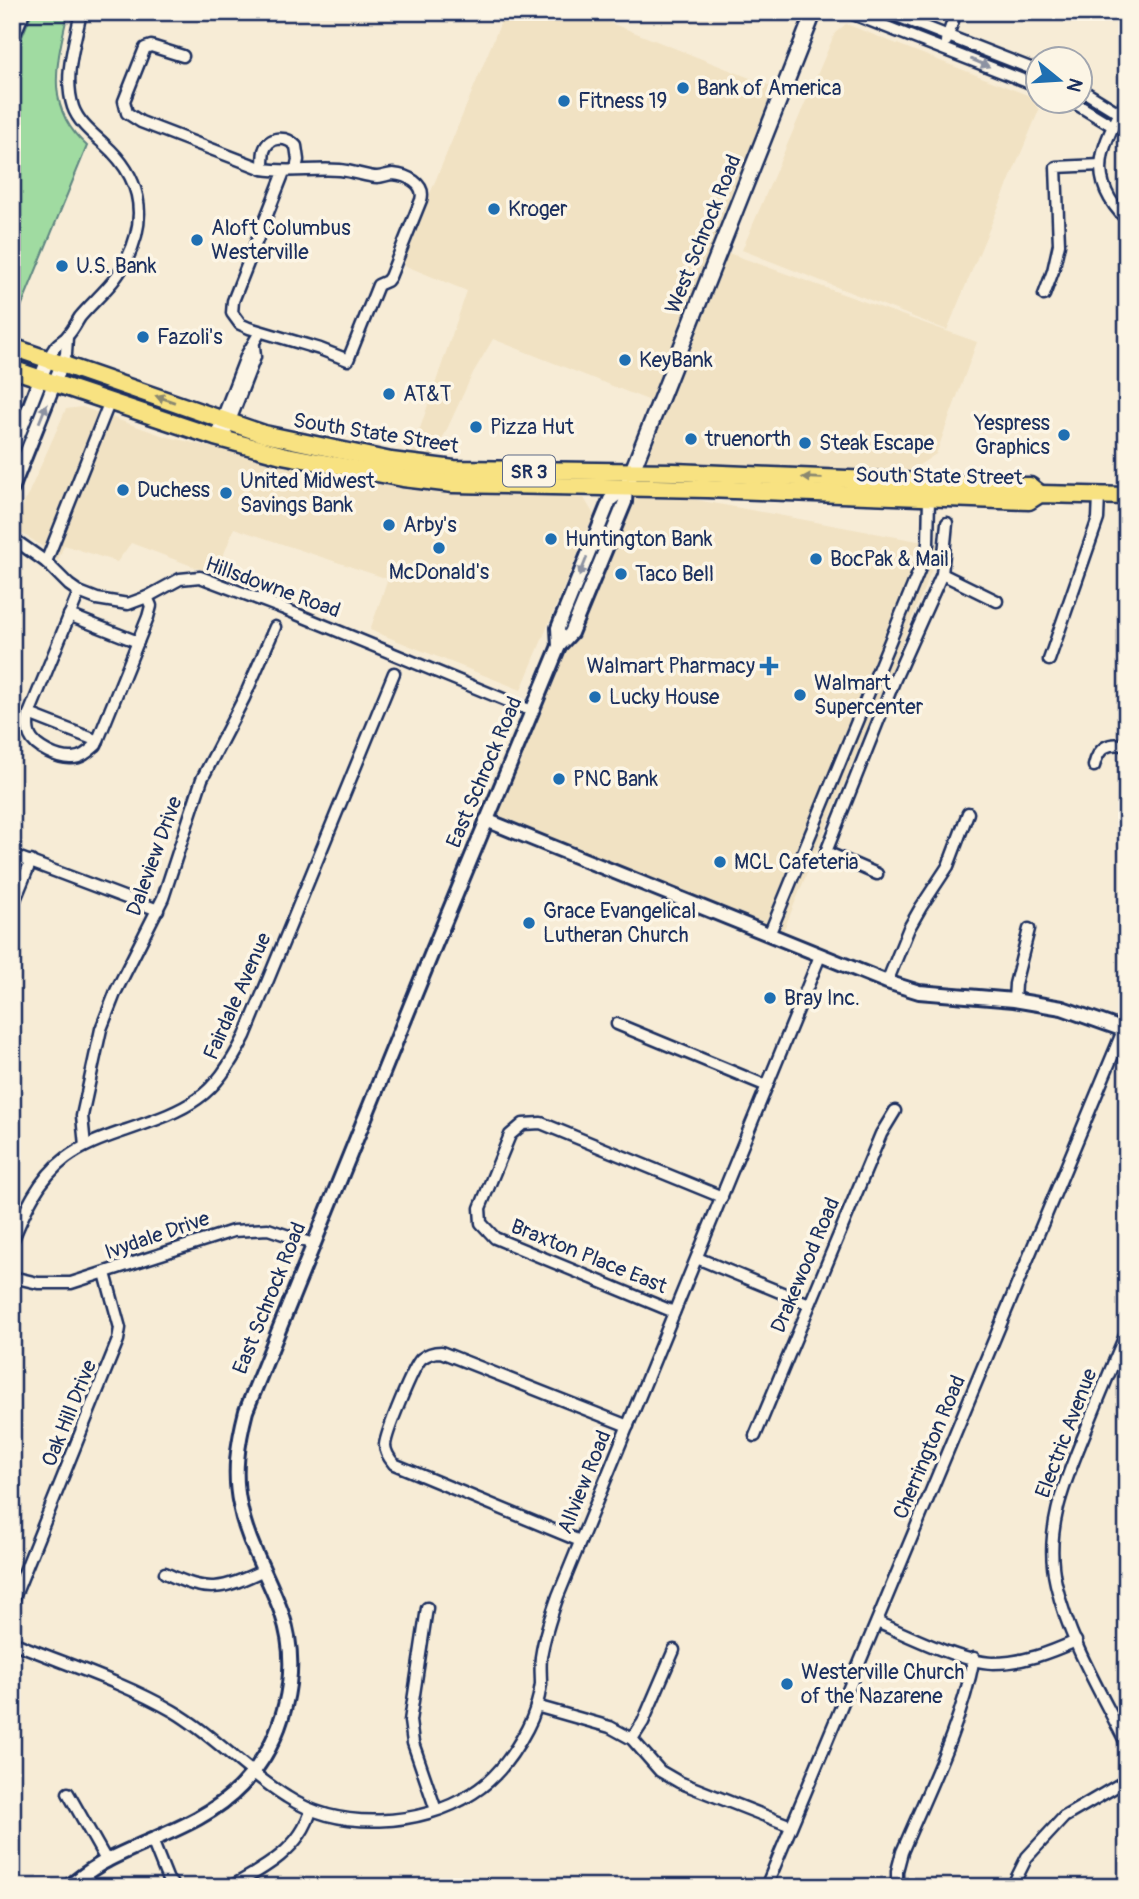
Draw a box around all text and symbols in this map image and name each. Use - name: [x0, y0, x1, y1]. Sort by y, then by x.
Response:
- north arrow: [1024, 46, 1094, 116]
- one-way arrow: [970, 57, 990, 69]
- place label: Bank of America: [697, 75, 841, 102]
- text: N: [1061, 75, 1088, 95]
- marker: Bank of America: [675, 80, 691, 96]
- place label: Fitness 19: [578, 88, 667, 115]
- marker: Fitness 19: [556, 93, 572, 109]
- street label: West Schrock Road: [659, 151, 748, 318]
- place label: Kroger: [508, 196, 568, 223]
- marker: Kroger: [486, 201, 502, 217]
- place label: Aloft Columbus Westerville: [211, 215, 351, 266]
- marker: Aloft Columbus Westerville: [189, 232, 205, 248]
- place label: U.S. Bank: [76, 253, 157, 280]
- marker: U.S. Bank: [54, 258, 70, 274]
- place label: Fazoli's: [157, 324, 223, 351]
- marker: Fazoli's: [135, 329, 151, 345]
- place label: KeyBank: [639, 347, 713, 374]
- marker: KeyBank: [617, 352, 633, 368]
- place label: AT&T: [403, 381, 452, 408]
- marker: AT&T: [381, 386, 397, 402]
- one-way arrow: [155, 393, 176, 404]
- one-way arrow: [38, 402, 49, 423]
- street label: South State Street: [291, 407, 461, 460]
- place label: Yespress Graphics: [973, 410, 1051, 461]
- place label: Pizza Hut: [490, 414, 574, 441]
- marker: Pizza Hut: [468, 419, 484, 435]
- place label: truenorth: [704, 426, 791, 453]
- marker: Yespress Graphics: [1056, 427, 1072, 443]
- place label: Steak Escape: [819, 430, 935, 457]
- marker: truenorth: [683, 431, 699, 447]
- marker: Steak Escape: [797, 435, 813, 451]
- road number: SR 3: [503, 456, 555, 486]
- street label: South State Street: [855, 462, 1023, 491]
- place label: United Midwest Savings Bank: [240, 468, 375, 519]
- one-way arrow: [801, 472, 823, 484]
- place label: Duchess: [137, 477, 211, 504]
- marker: Duchess: [115, 482, 131, 498]
- marker: United Midwest Savings Bank: [218, 485, 234, 501]
- place label: Arby's: [403, 512, 457, 539]
- marker: Arby's: [381, 517, 397, 533]
- place label: Huntington Bank: [565, 526, 713, 553]
- marker: Huntington Bank: [543, 531, 559, 547]
- marker: McDonald's: [431, 540, 447, 556]
- place label: BocPak & Mail: [830, 546, 949, 573]
- street label: Hillsdowne Road: [202, 551, 344, 624]
- marker: BocPak & Mail: [808, 551, 824, 567]
- one-way arrow: [577, 556, 588, 577]
- place label: McDonald's: [389, 559, 490, 586]
- place label: Taco Bell: [635, 561, 714, 588]
- marker: Taco Bell: [613, 566, 629, 582]
- place label: Walmart Pharmacy: [587, 653, 755, 680]
- marker: Walmart Pharmacy: [761, 658, 777, 674]
- place label: Walmart Supercenter: [814, 670, 924, 721]
- place label: Lucky House: [609, 684, 720, 711]
- marker: Walmart Supercenter: [792, 687, 808, 703]
- marker: Lucky House: [587, 689, 603, 705]
- street label: East Schrock Road: [440, 693, 528, 852]
- place label: PNC Bank: [573, 766, 658, 793]
- marker: PNC Bank: [551, 771, 567, 787]
- street label: Daleview Drive: [120, 792, 189, 920]
- place label: MCL Cafeteria: [734, 849, 859, 876]
- marker: MCL Cafeteria: [712, 854, 728, 870]
- place label: Grace Evangelical Lutheran Church: [543, 898, 696, 949]
- marker: Grace Evangelical Lutheran Church: [521, 915, 537, 931]
- street label: Fairdale Avenue: [197, 928, 278, 1064]
- place label: Bray Inc.: [784, 985, 860, 1012]
- marker: Bray Inc.: [762, 990, 778, 1006]
- street label: Drakewood Road: [765, 1193, 846, 1337]
- street label: Ivydale Drive: [101, 1205, 214, 1266]
- street label: Braxton Place East: [507, 1213, 671, 1300]
- street label: East Schrock Road: [227, 1218, 312, 1378]
- street label: Oak Hill Drive: [36, 1355, 103, 1471]
- street label: Electric Avenue: [1029, 1364, 1104, 1502]
- street label: Cherrington Road: [887, 1371, 972, 1523]
- street label: Allview Road: [551, 1426, 617, 1538]
- place label: Westerville Church of the Nazarene: [801, 1659, 964, 1710]
- marker: Westerville Church of the Nazarene: [779, 1676, 795, 1692]

